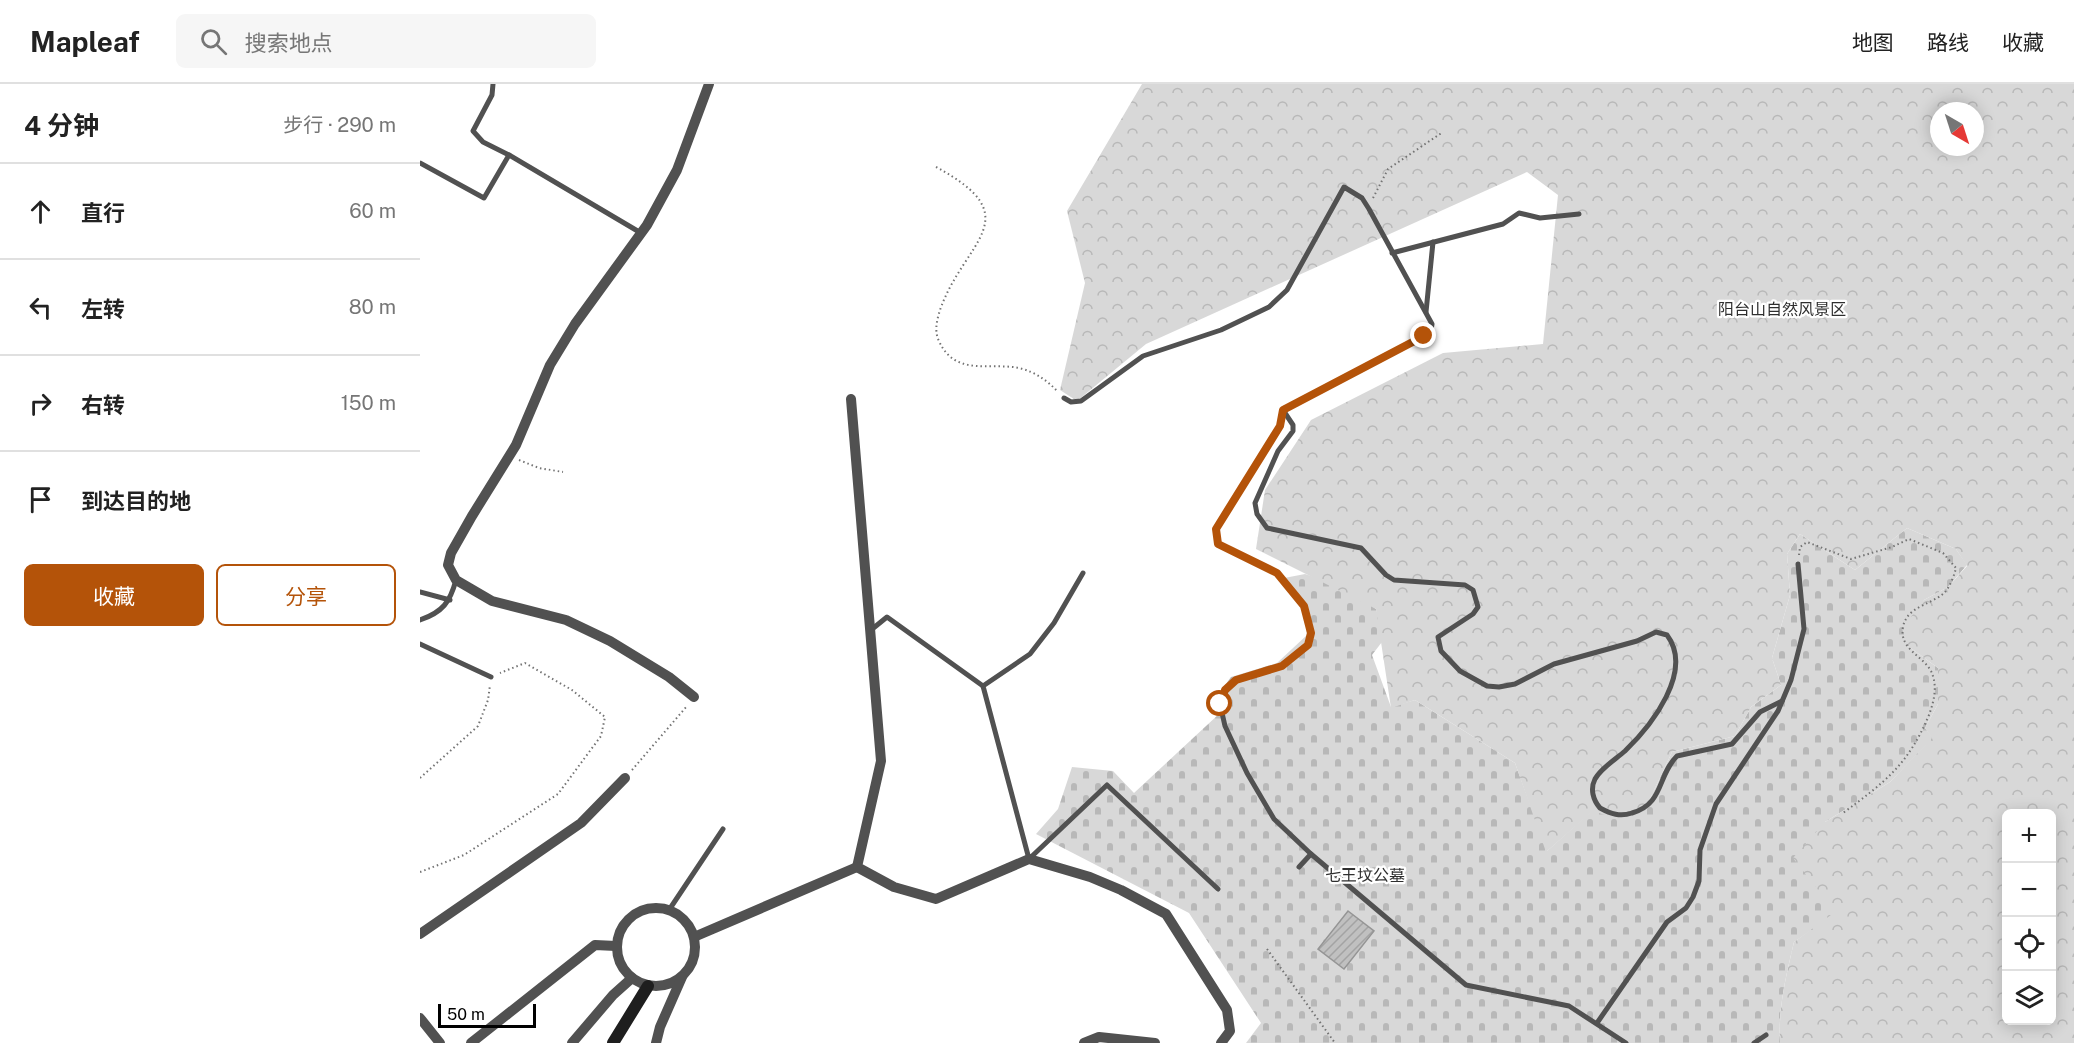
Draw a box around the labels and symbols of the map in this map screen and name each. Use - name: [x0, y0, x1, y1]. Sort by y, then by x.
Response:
- north arrow: [1930, 102, 1984, 156]
- park label: 阳台山自然风景区: [1718, 300, 1846, 319]
- route end: [1410, 322, 1436, 348]
- route start: [1206, 690, 1232, 716]
- park label: 七王坟公墓: [1325, 866, 1405, 885]
- scale bar: [438, 1001, 536, 1028]

